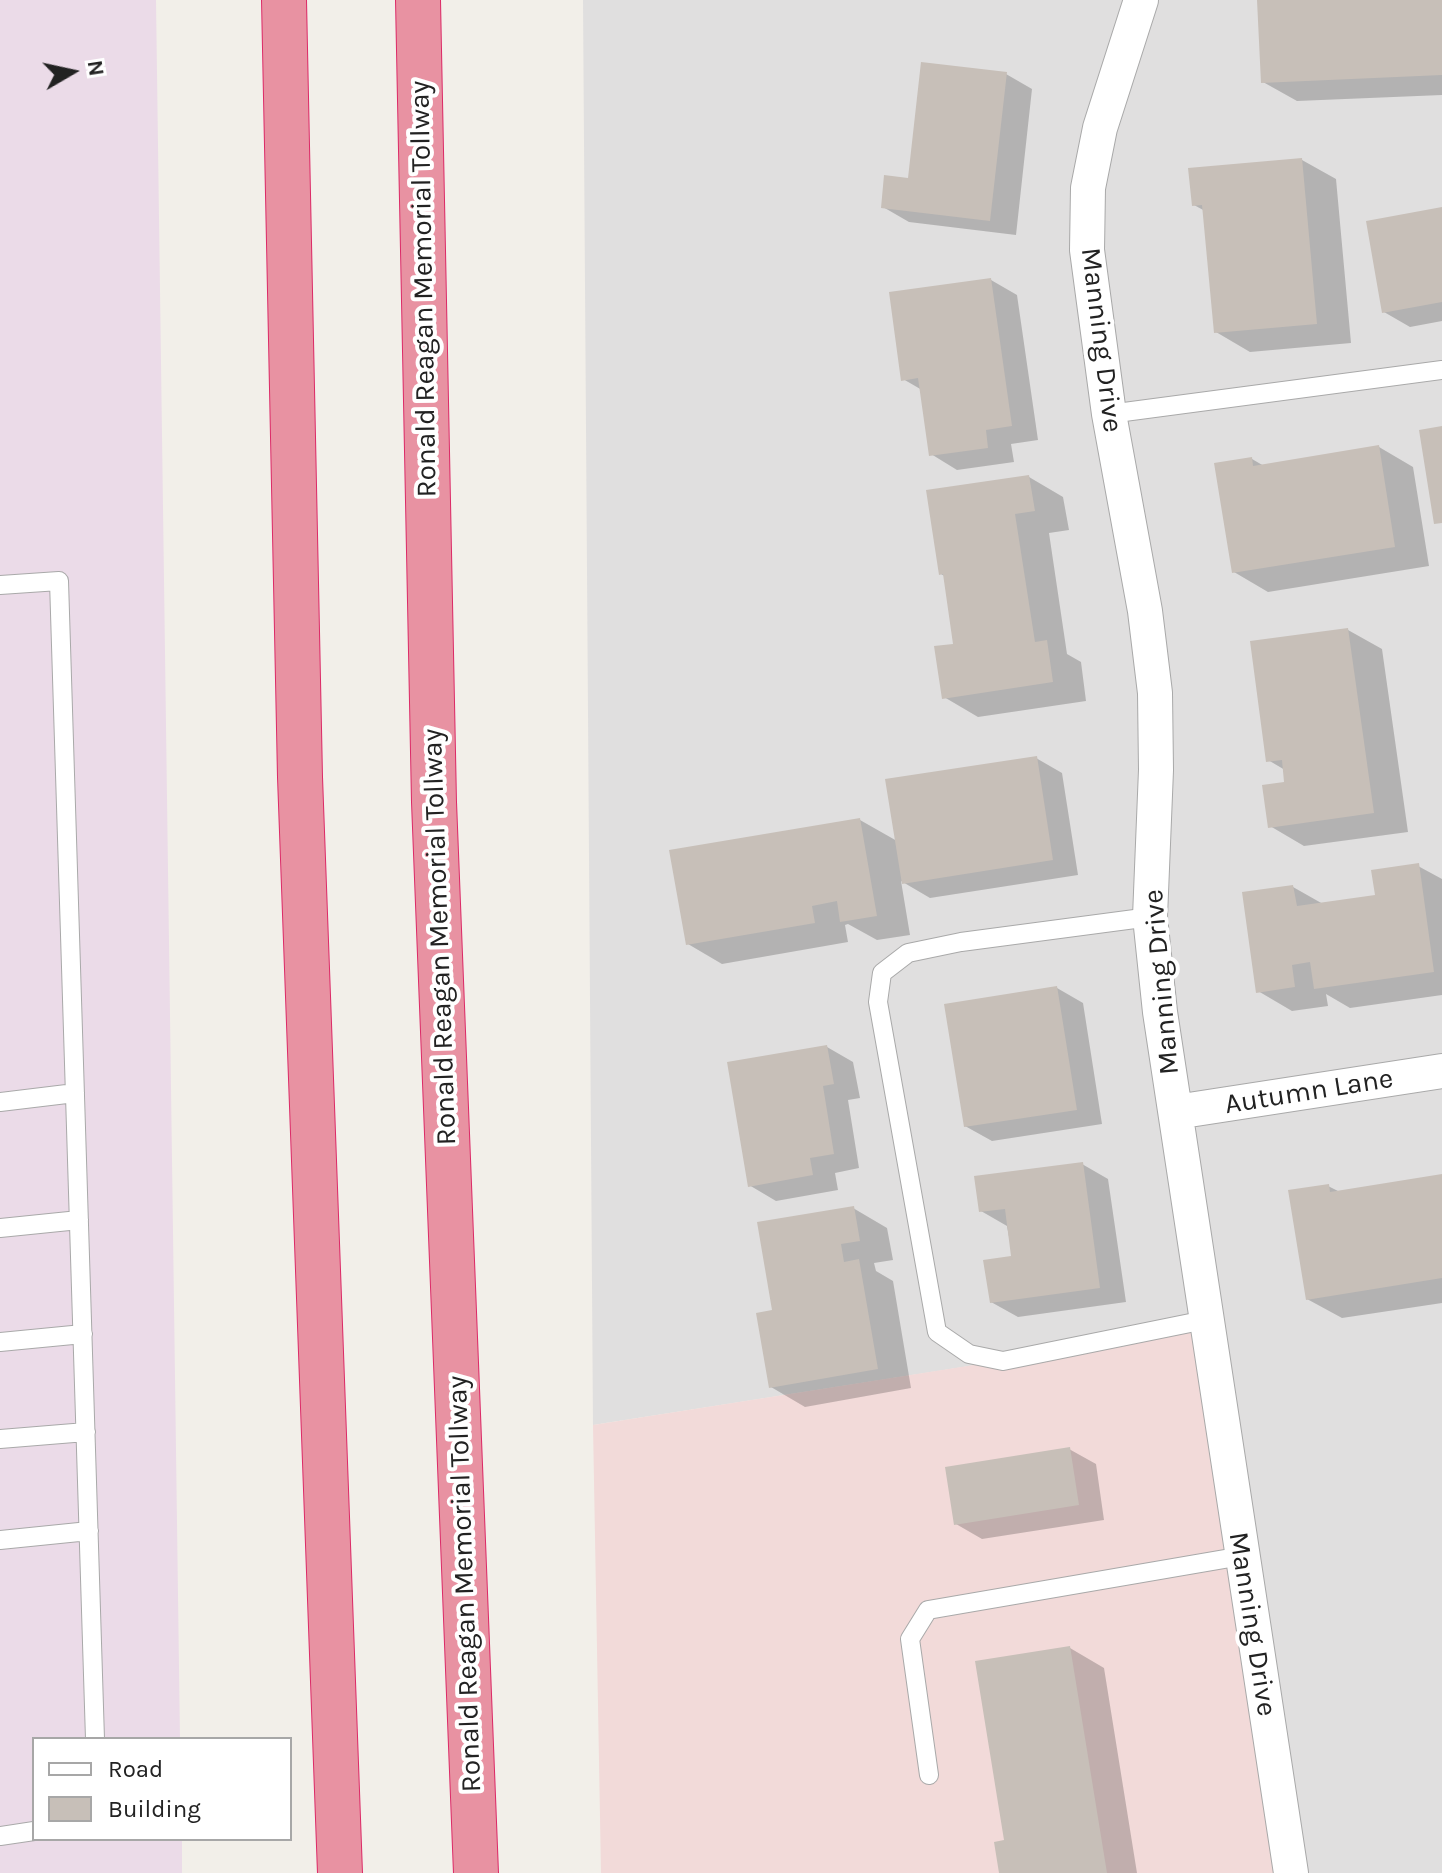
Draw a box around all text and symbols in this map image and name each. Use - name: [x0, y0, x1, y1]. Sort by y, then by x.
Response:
- north arrow: [32, 32, 112, 112]
- text: N: [82, 58, 110, 78]
- street label: Ronald Reagan Memorial Tollway: [404, 80, 444, 498]
- street label: Manning Drive: [1073, 246, 1129, 434]
- street label: Ronald Reagan Memorial Tollway: [416, 728, 464, 1146]
- street label: Manning Drive: [1137, 888, 1187, 1076]
- street label: Autumn Lane: [1222, 1062, 1396, 1122]
- street label: Ronald Reagan Memorial Tollway: [441, 1375, 489, 1793]
- street label: Manning Drive: [1221, 1530, 1283, 1718]
- legend: [32, 1737, 292, 1841]
- text: Road: [108, 1755, 163, 1783]
- text: Building: [108, 1795, 201, 1823]

